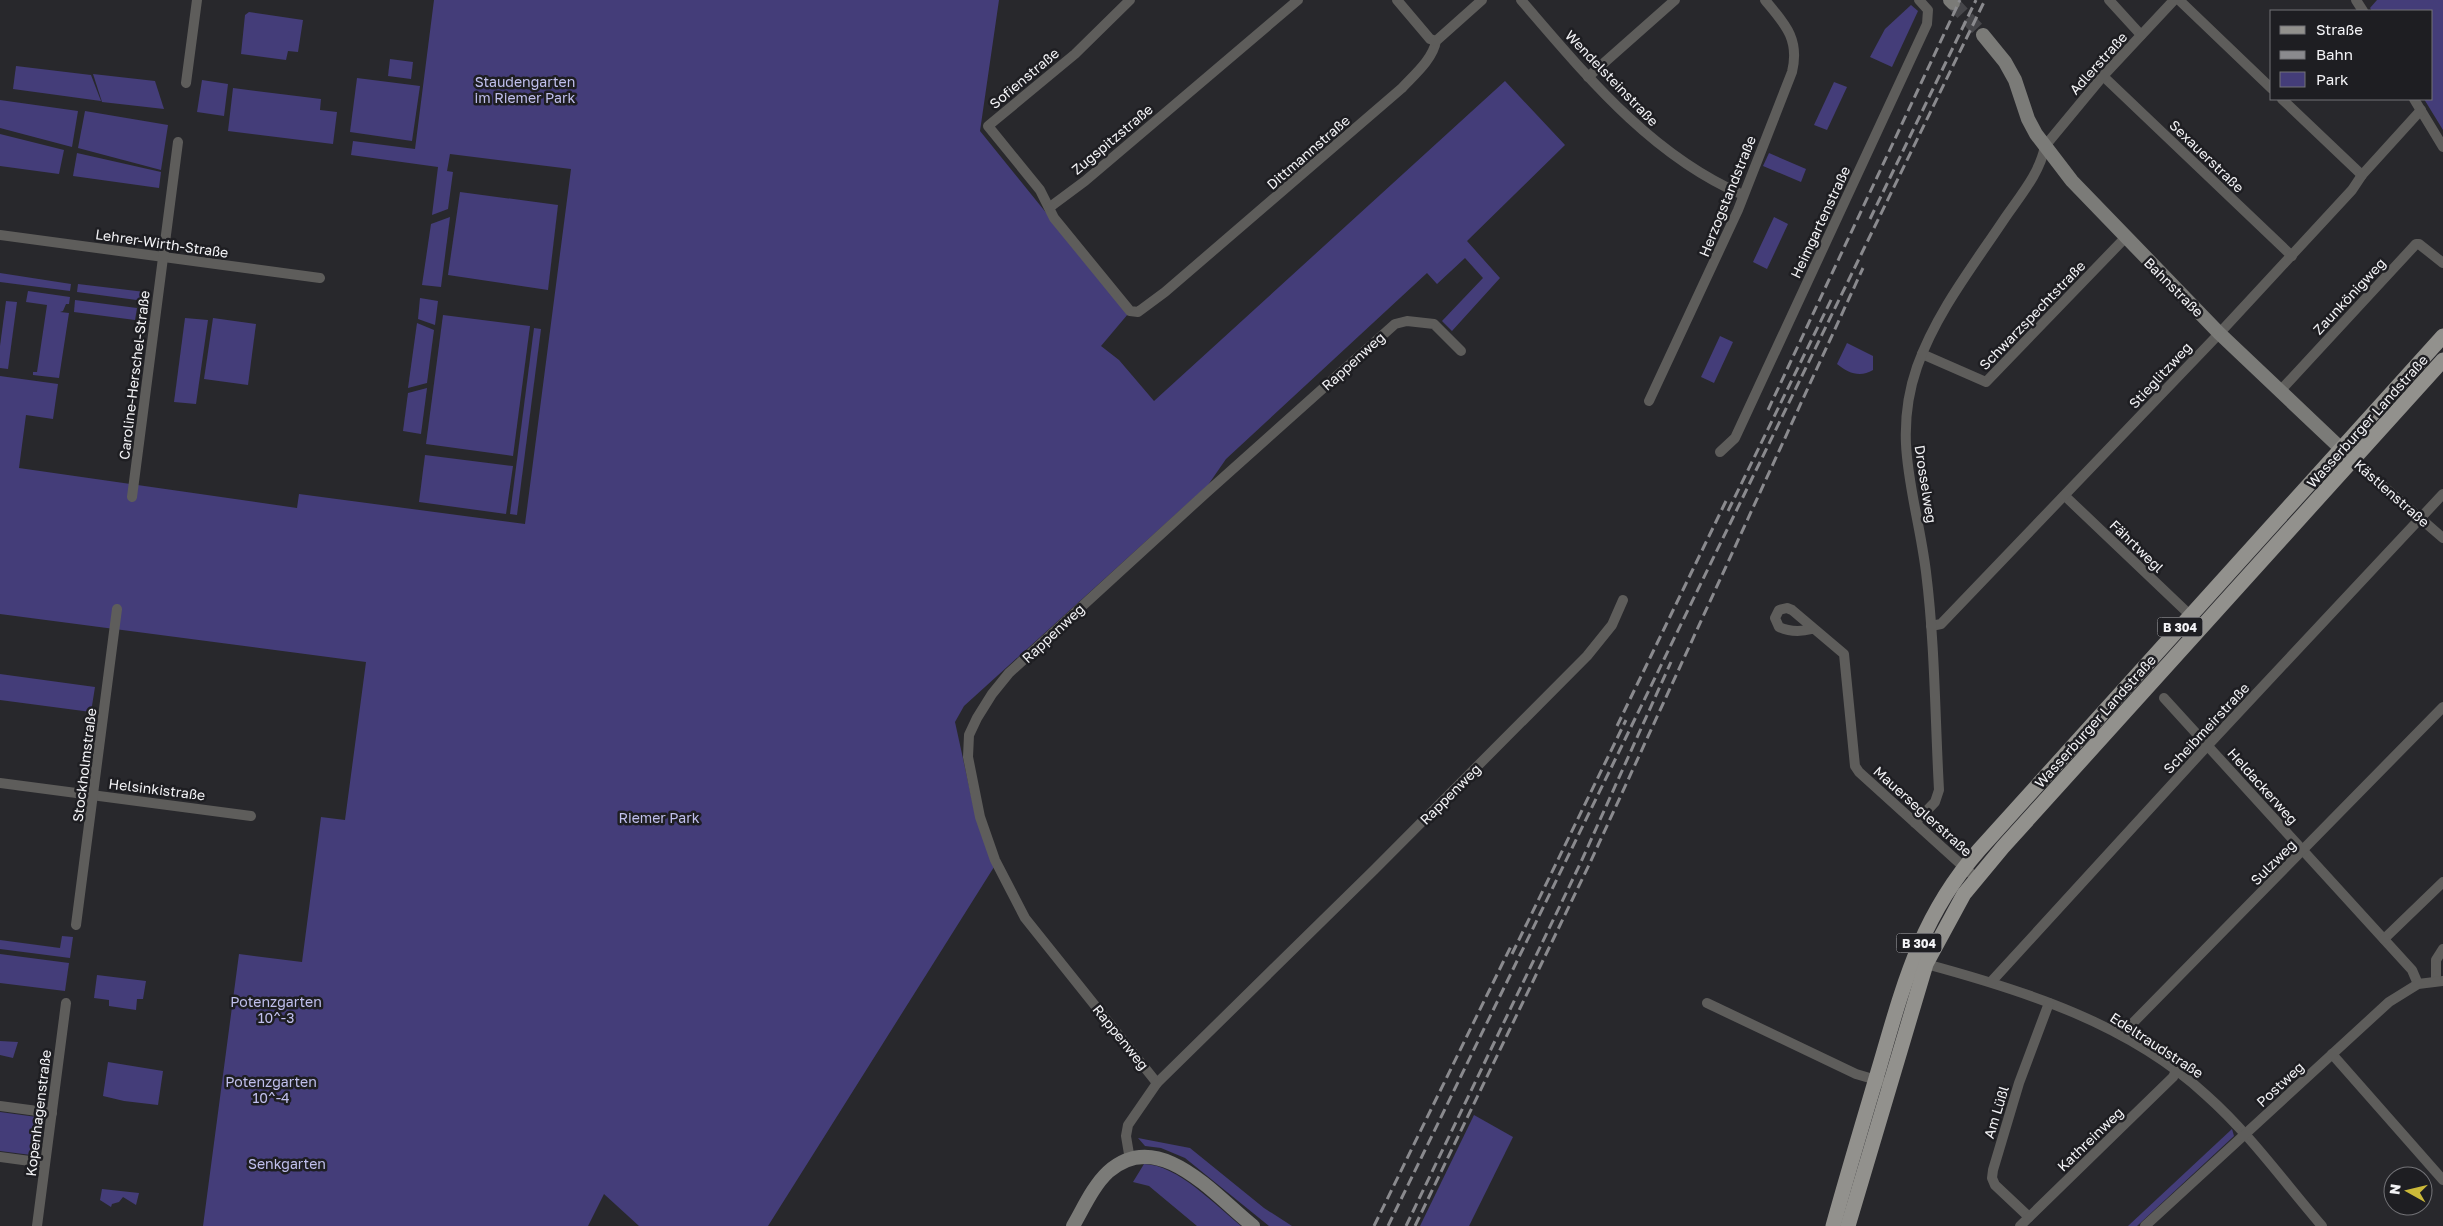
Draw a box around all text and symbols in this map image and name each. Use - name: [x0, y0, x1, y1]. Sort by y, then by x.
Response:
- legend: [2270, 10, 2433, 100]
- text: Straße: [2316, 20, 2363, 38]
- street label: Wendelsteinstraße: [1562, 26, 1662, 130]
- street label: Adlerstraße: [2065, 28, 2131, 98]
- street label: Sofienstraße: [986, 44, 1062, 112]
- text: Bahn: [2316, 45, 2353, 63]
- text: Park: [2316, 70, 2349, 88]
- park label: Staudengarten im Riemer Park: [475, 73, 575, 106]
- street label: Zugspitzstraße: [1068, 100, 1156, 178]
- street label: Dittmannstraße: [1263, 111, 1353, 193]
- street label: Sexauerstraße: [2166, 116, 2248, 196]
- street label: Herzogstandstraße: [1695, 133, 1759, 259]
- street label: Heimgartenstraße: [1787, 163, 1853, 281]
- street label: Lehrer-Wirth-Straße: [94, 225, 230, 261]
- street label: Bahnstraße: [2141, 254, 2207, 320]
- street label: Zaunkönigweg: [2309, 254, 2389, 338]
- street label: Schwarzspechtstraße: [1975, 257, 2089, 373]
- street label: Caroline-Herschel-Straße: [115, 289, 153, 461]
- street label: Rappenweg: [1318, 328, 1388, 394]
- street label: Stieglitzweg: [2125, 338, 2195, 412]
- street label: Wasserburger Landstraße: [2303, 351, 2431, 491]
- street label: Drosselweg: [1911, 444, 1941, 524]
- street label: Kästlenstraße: [2351, 456, 2433, 530]
- street label: Fährtwegl: [2106, 516, 2168, 576]
- street label: Rappenweg: [1018, 600, 1088, 666]
- road number: B 304: [2158, 618, 2202, 636]
- street label: Wasserburger Landstraße: [2031, 651, 2159, 791]
- street label: Scheibmeirstraße: [2160, 679, 2252, 777]
- street label: Stockholmstraße: [69, 707, 99, 823]
- street label: Heldackerweg: [2224, 744, 2302, 828]
- street label: Rappenweg: [1416, 760, 1484, 828]
- street label: Mauerseglerstraße: [1870, 762, 1976, 860]
- street label: Helsinkistraße: [108, 775, 206, 803]
- park label: Riemer Park: [618, 809, 700, 826]
- street label: Sulzweg: [2247, 836, 2299, 888]
- road number: B 304: [1896, 934, 1942, 952]
- park label: Potenzgarten 10^-3: [230, 993, 322, 1026]
- street label: Rappenweg: [1090, 1001, 1152, 1073]
- street label: Edeltraudstraße: [2107, 1009, 2207, 1081]
- street label: Kopenhagenstraße: [22, 1049, 54, 1177]
- street label: Postweg: [2253, 1058, 2307, 1110]
- park label: Potenzgarten 10^-4: [225, 1073, 317, 1106]
- street label: Am Lüßl: [1980, 1084, 2012, 1140]
- street label: Kathreinweg: [2053, 1103, 2127, 1175]
- park label: Senkgarten: [248, 1155, 326, 1172]
- north arrow: [2383, 1166, 2433, 1216]
- text: N: [2385, 1183, 2404, 1196]

